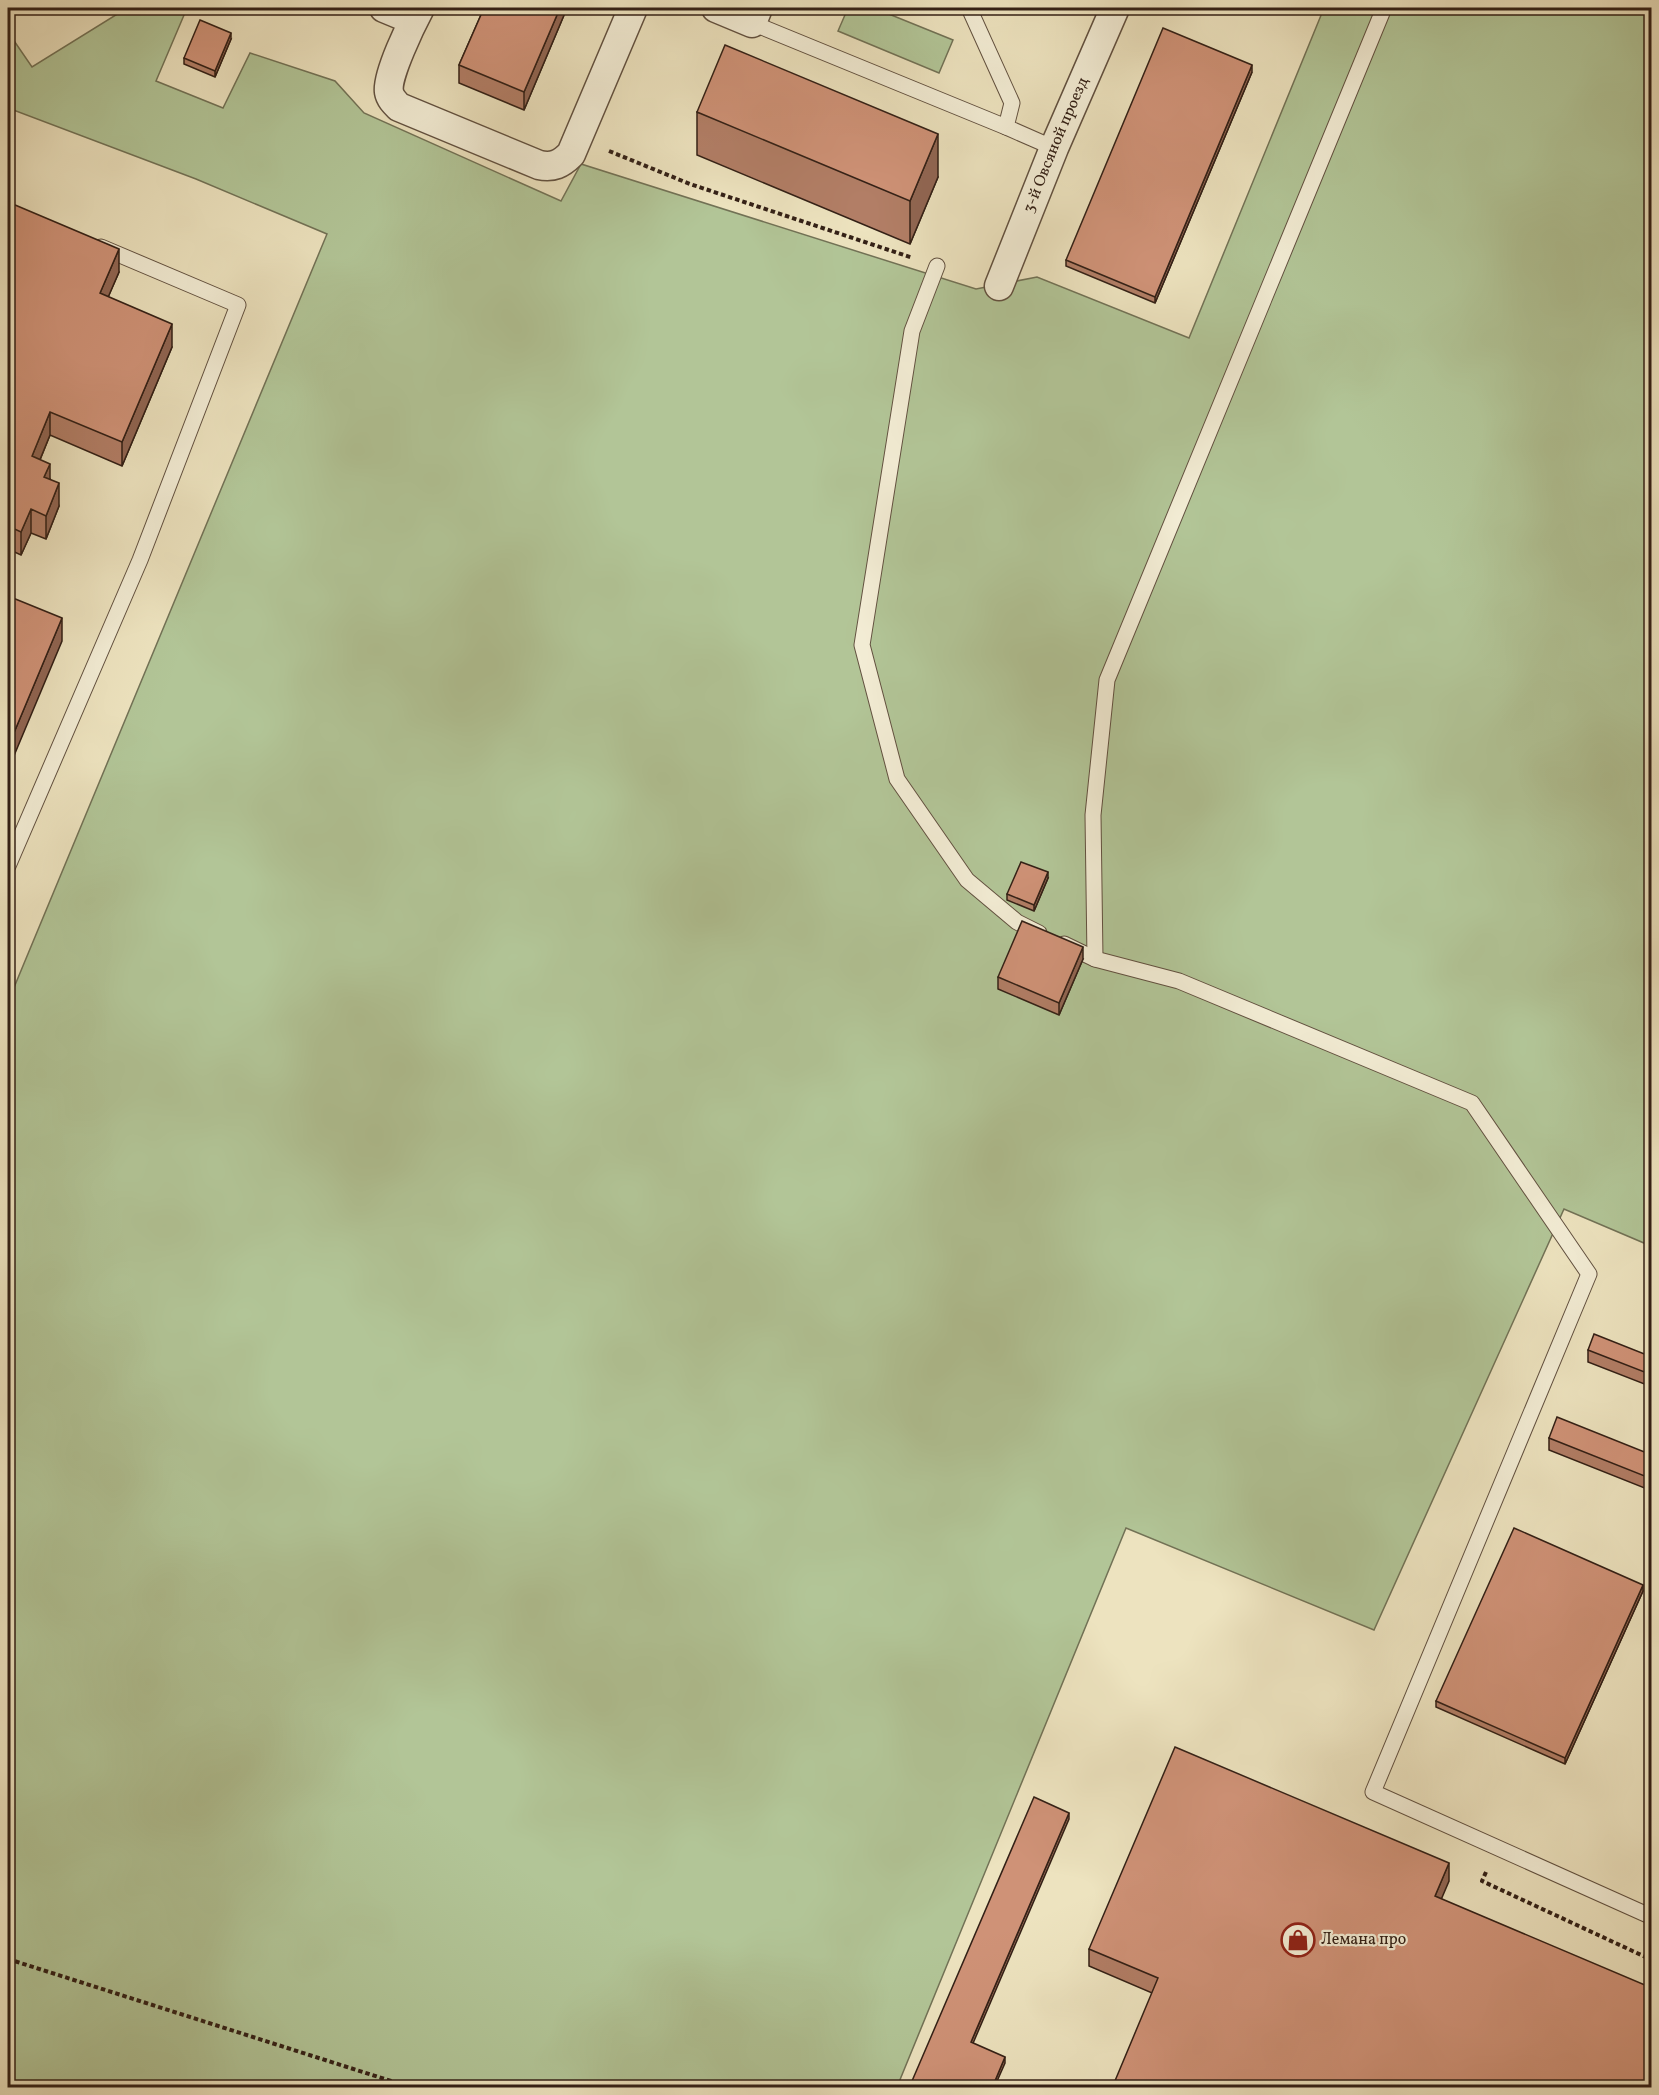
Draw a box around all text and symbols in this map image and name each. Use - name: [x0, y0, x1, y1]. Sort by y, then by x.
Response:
- street label: 3-й Овсяной проезд: [1018, 74, 1094, 216]
- shop icon: Лемана про: [1280, 1922, 1316, 1958]
- place label: Лемана про: [1321, 1929, 1406, 1951]

